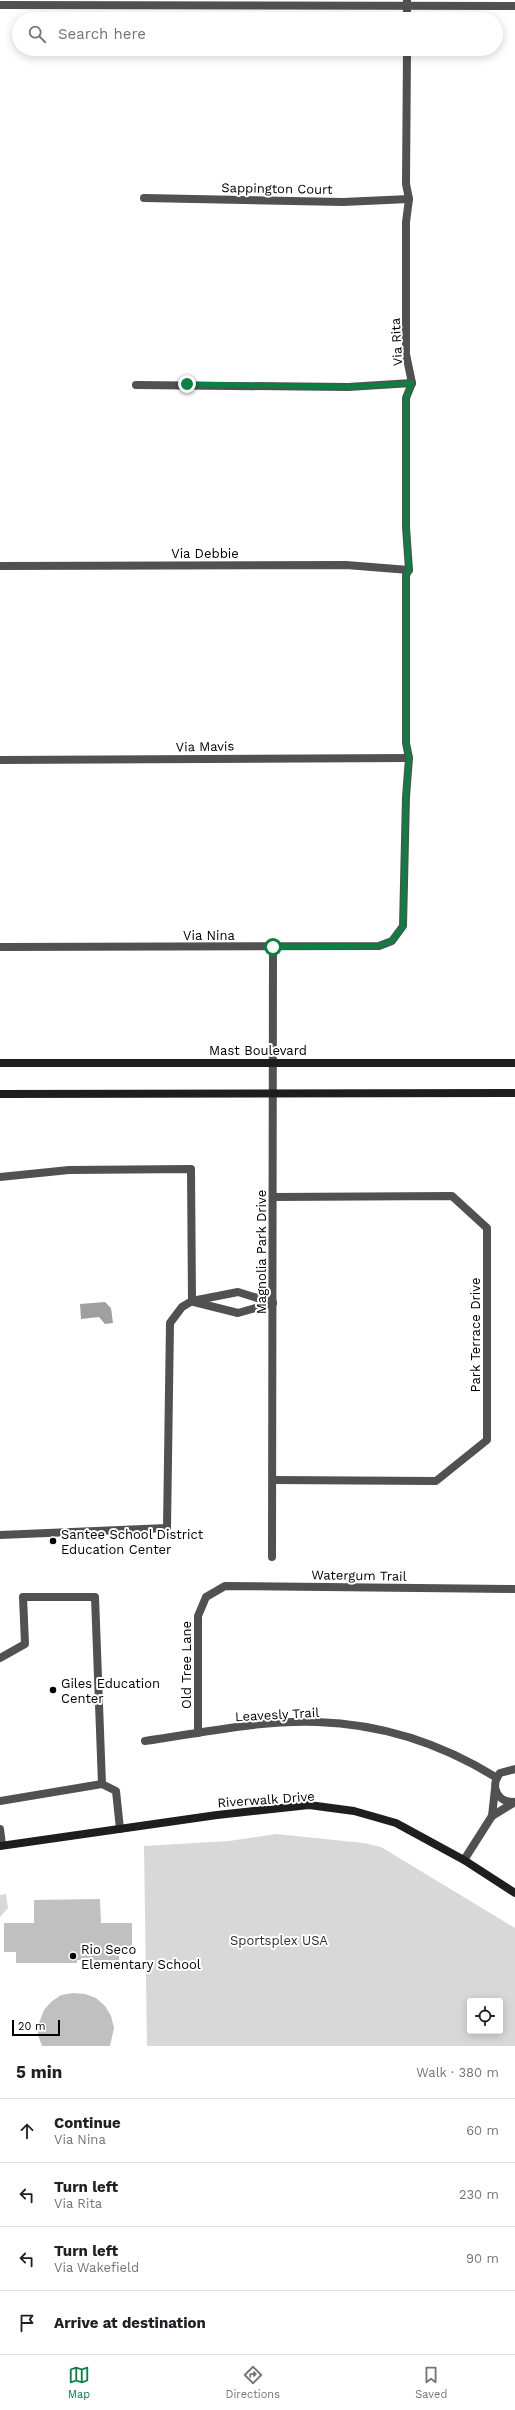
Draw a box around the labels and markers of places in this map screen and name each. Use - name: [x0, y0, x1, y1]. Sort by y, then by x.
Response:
- place label: Santee School District Education Center: [61, 1527, 204, 1557]
- marker: Santee School District Education Center: [48, 1536, 58, 1546]
- place label: Giles Education Center: [61, 1676, 160, 1706]
- marker: Giles Education Center: [48, 1685, 58, 1695]
- place label: Rio Seco Elementary School: [81, 1942, 201, 1972]
- marker: Rio Seco Elementary School: [68, 1951, 78, 1961]

